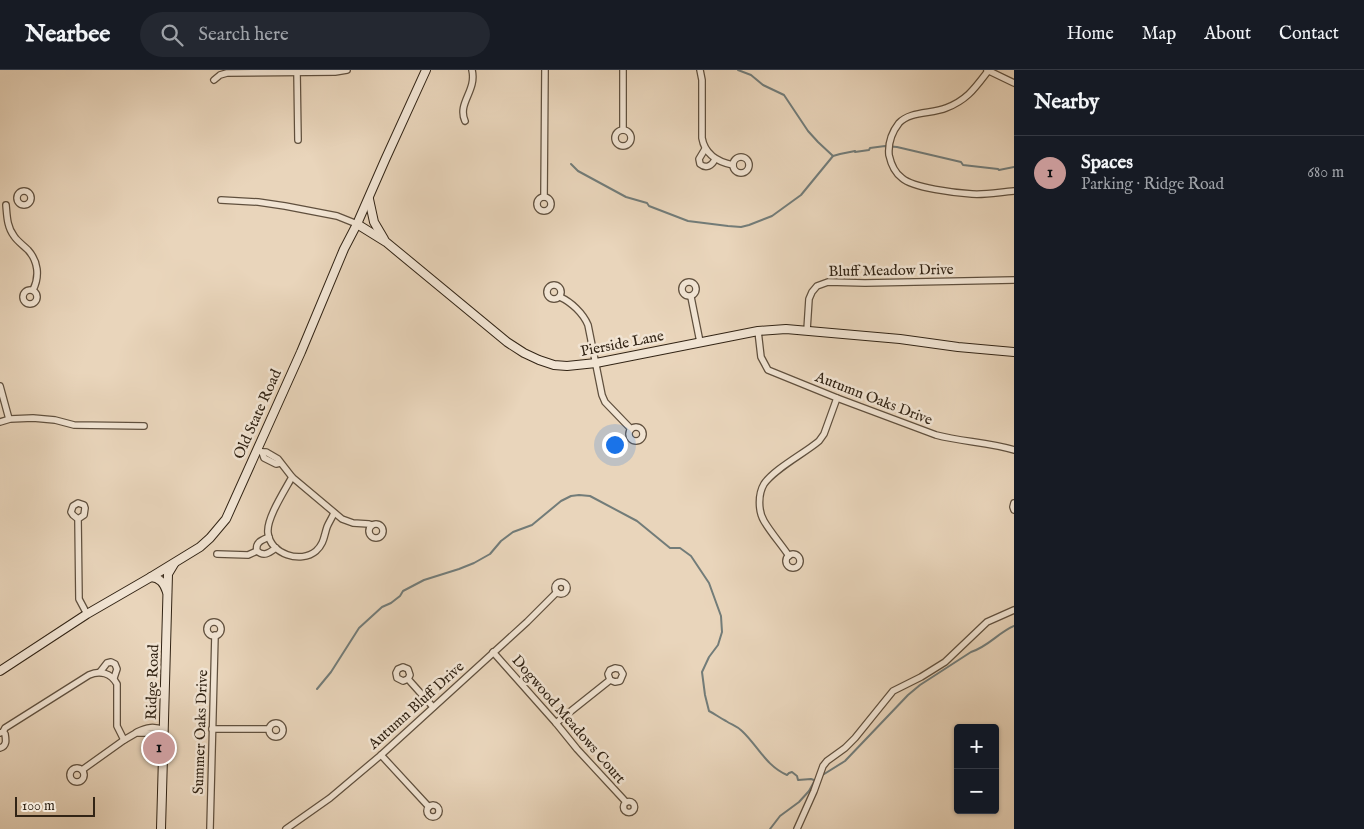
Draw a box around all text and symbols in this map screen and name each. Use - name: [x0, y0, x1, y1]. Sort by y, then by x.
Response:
- search box: [140, 12, 490, 57]
- text: Nearbee: [25, 19, 110, 50]
- icon: search: [158, 21, 186, 49]
- text: Search here: [198, 23, 289, 47]
- text: Home: [1067, 23, 1114, 46]
- text: Map: [1142, 23, 1176, 46]
- text: About: [1204, 23, 1251, 46]
- text: Contact: [1279, 23, 1339, 46]
- text: Nearby: [1034, 89, 1099, 116]
- text: Spaces: [1081, 151, 1133, 175]
- text: 1: [1047, 163, 1053, 183]
- text: 680 m: [1307, 163, 1344, 183]
- text: Parking · Ridge Road: [1081, 175, 1224, 195]
- street label: Bluff Meadow Drive: [828, 260, 954, 281]
- street label: Pierside Lane: [579, 326, 665, 361]
- street label: Old State Road: [229, 365, 286, 462]
- street label: Autumn Oaks Drive: [812, 367, 935, 430]
- your location: [602, 432, 628, 458]
- street label: Ridge Road: [142, 643, 163, 720]
- street label: Dogwood Meadows Court: [507, 651, 630, 788]
- street label: Autumn Bluff Drive: [364, 657, 468, 754]
- street label: Summer Oaks Drive: [189, 669, 212, 795]
- map controls: [954, 724, 999, 814]
- button: +: [954, 724, 999, 769]
- pin: 1: [143, 729, 175, 767]
- button: −: [954, 769, 999, 814]
- scale bar: [15, 794, 95, 817]
- text: 100 m: [22, 797, 55, 815]

